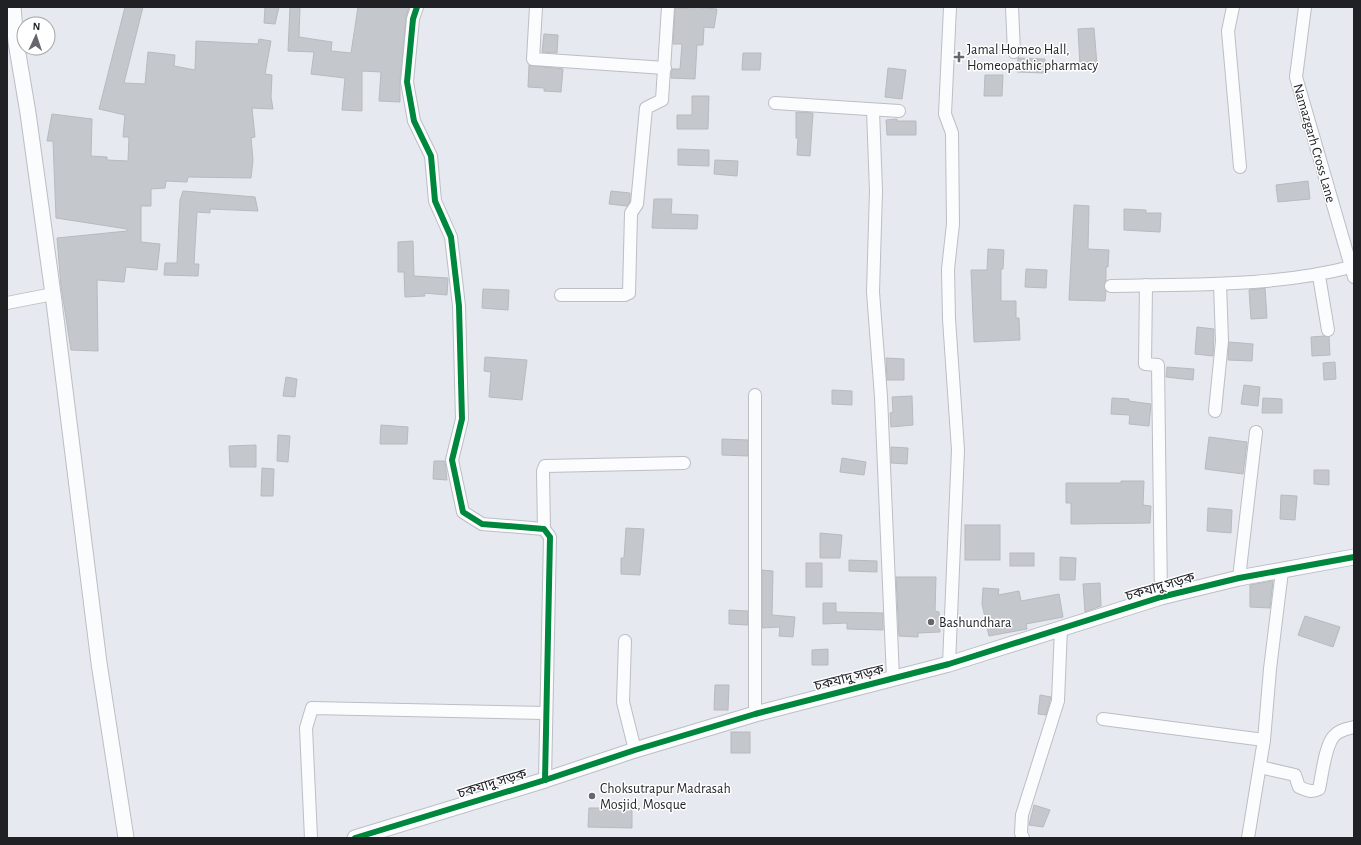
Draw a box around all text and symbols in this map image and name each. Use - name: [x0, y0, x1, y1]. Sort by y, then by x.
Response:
- north arrow: [16, 16, 56, 56]
- text: N: [32, 21, 41, 32]
- place label: Jamal Homeo Hall, Homeopathic pharmacy: [967, 43, 1098, 73]
- marker: Jamal Homeo Hall, Homeopathic pharmacy: [954, 52, 964, 62]
- street label: Namazgarh Cross Lane: [1290, 82, 1338, 204]
- street label: চকযাদু সড়ক: [1123, 570, 1197, 604]
- place label: Bashundhara: [939, 616, 1012, 630]
- marker: Bashundhara: [926, 617, 936, 627]
- street label: চকযাদু সড়ক: [812, 662, 886, 694]
- street label: চকযাদু সড়ক: [455, 767, 529, 801]
- place label: Choksutrapur Madrasah Mosjid, Mosque: [600, 782, 731, 812]
- marker: Choksutrapur Madrasah Mosjid, Mosque: [587, 791, 597, 801]

